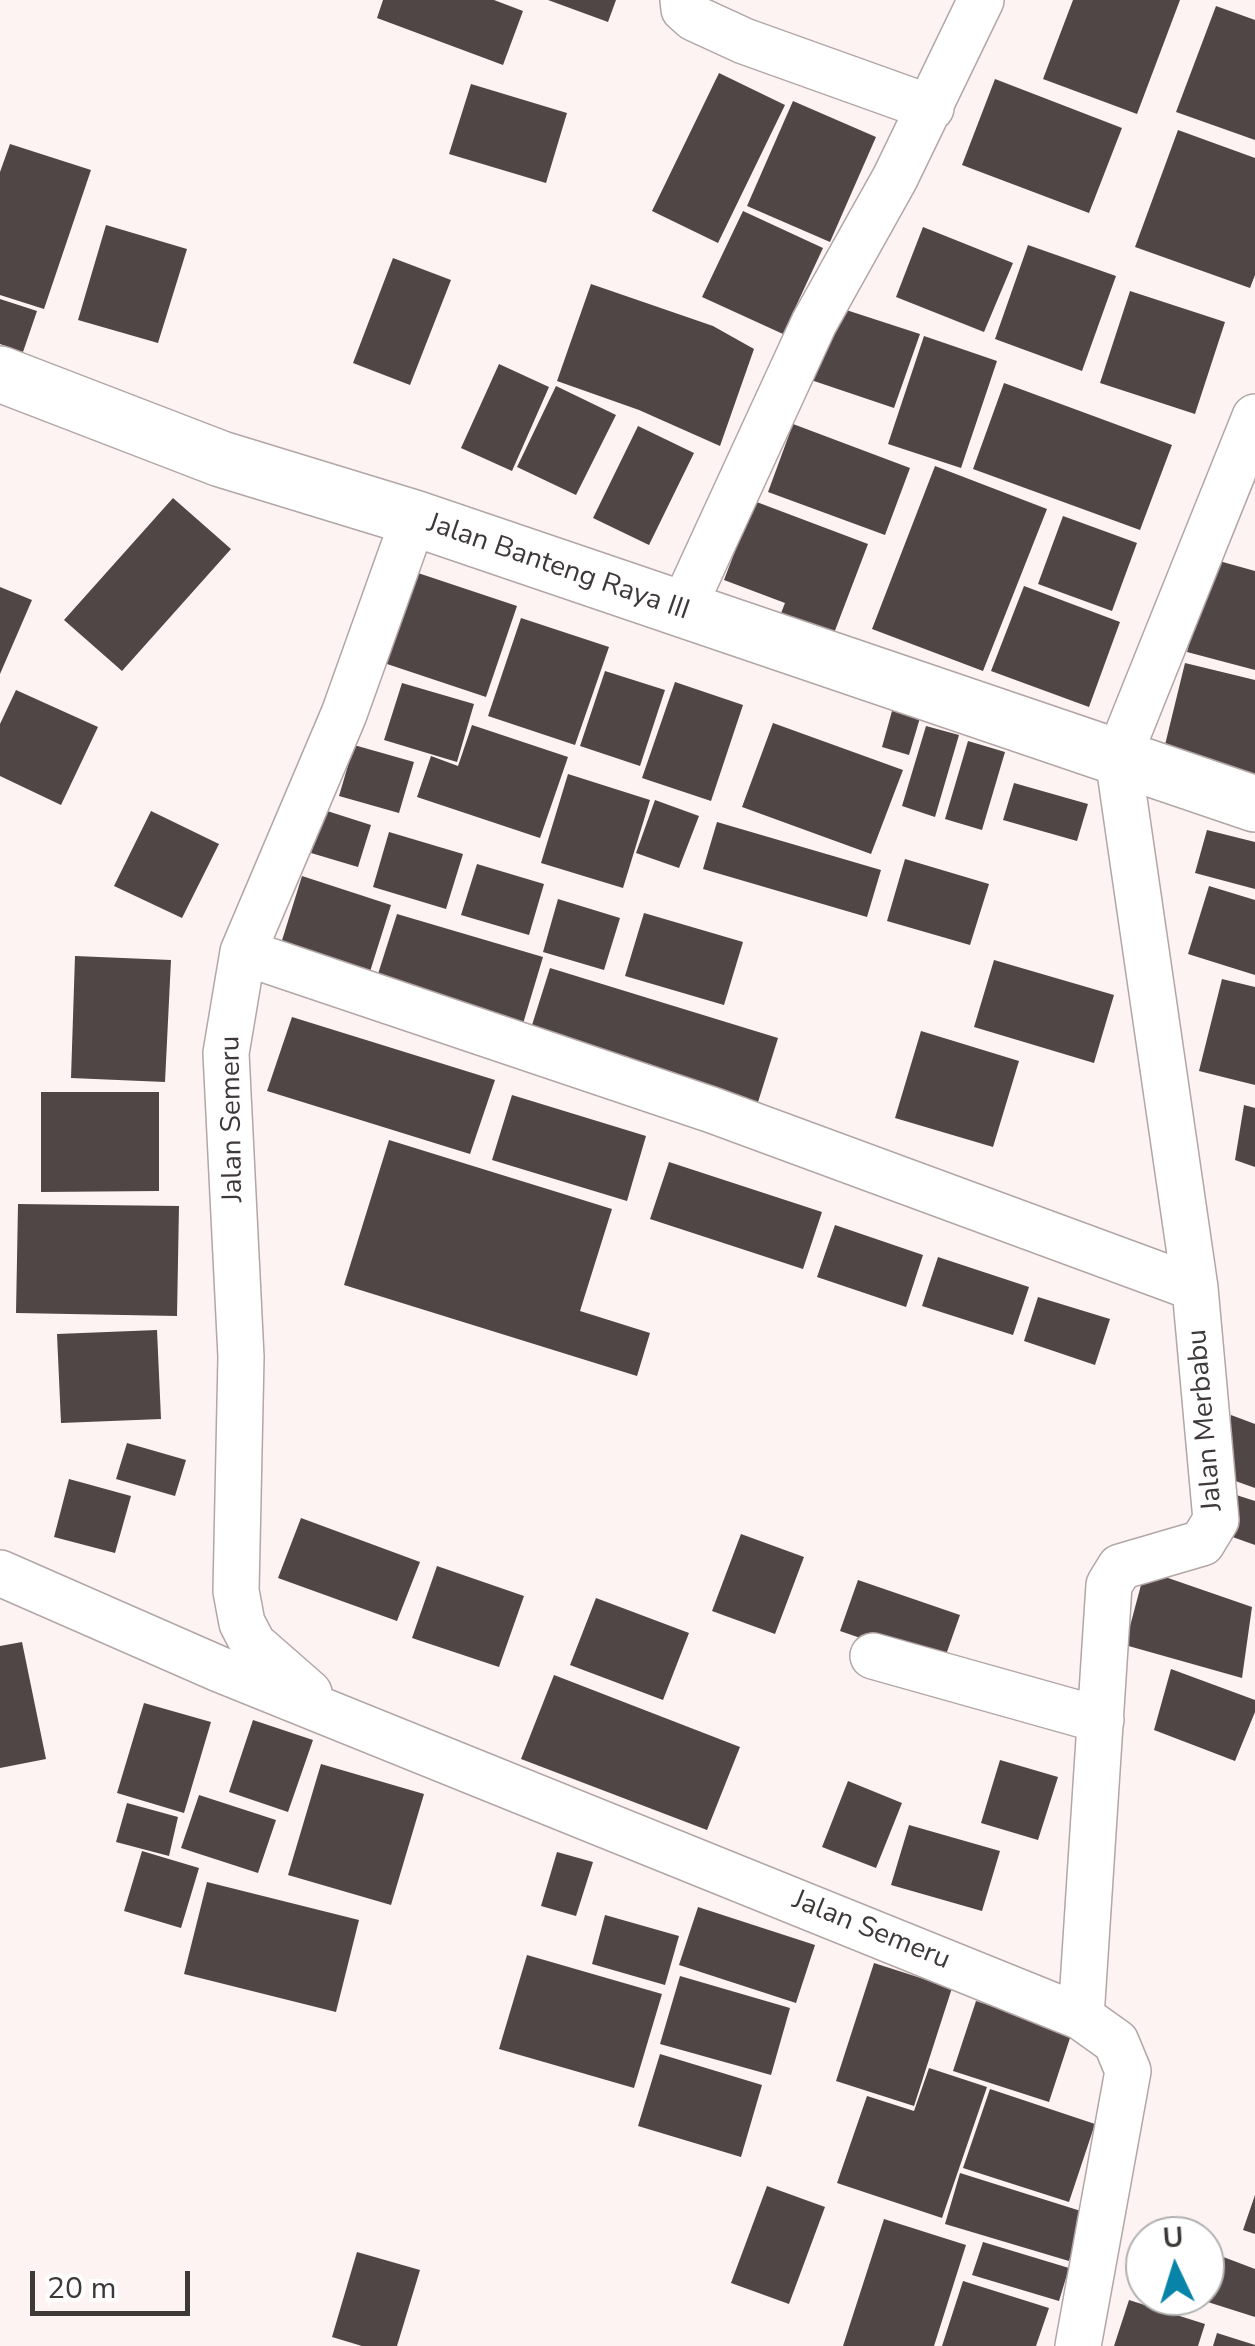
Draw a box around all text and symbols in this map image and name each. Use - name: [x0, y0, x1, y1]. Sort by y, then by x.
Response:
- street label: Jalan Banteng Raya III: [423, 507, 693, 629]
- street label: Jalan Semeru: [215, 1035, 251, 1203]
- street label: Jalan Merbabu: [1181, 1328, 1231, 1512]
- street label: Jalan Semeru: [787, 1884, 955, 1978]
- north arrow: [1125, 2216, 1225, 2316]
- text: U: [1161, 2218, 1185, 2258]
- scale bar: [35, 2251, 195, 2313]
- text: 20 m: [47, 2268, 116, 2309]

